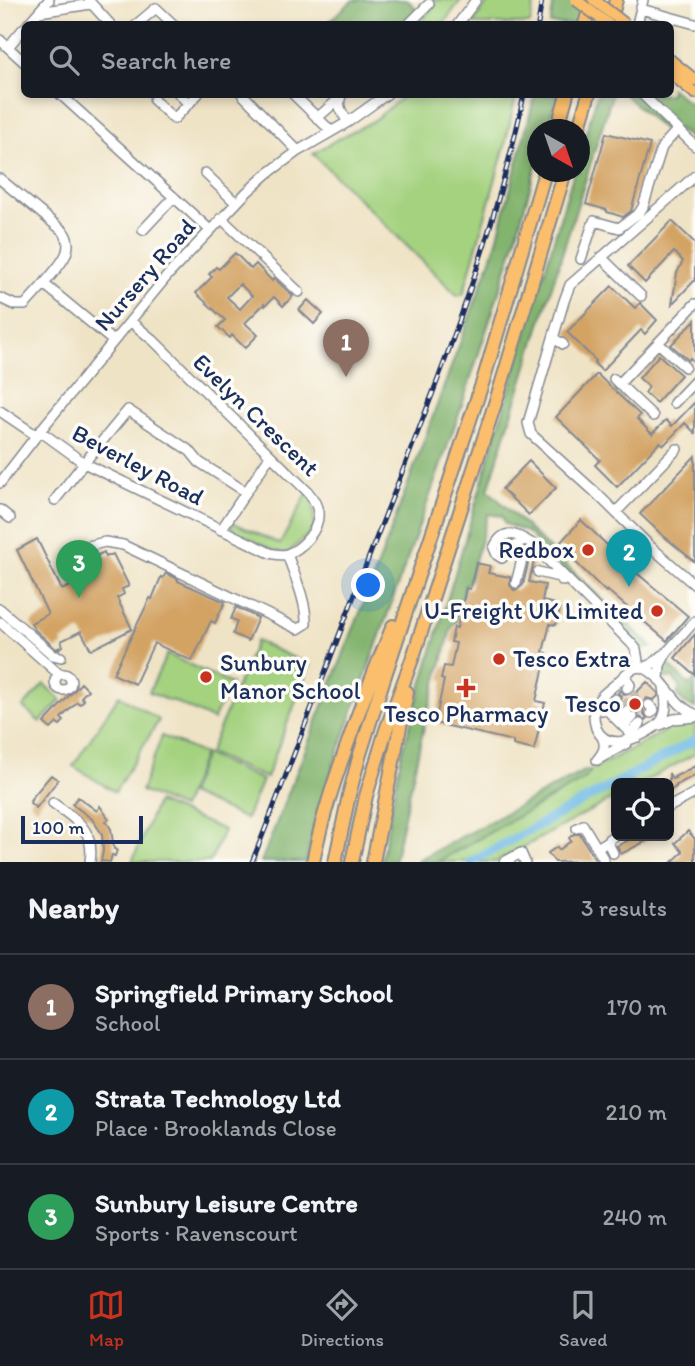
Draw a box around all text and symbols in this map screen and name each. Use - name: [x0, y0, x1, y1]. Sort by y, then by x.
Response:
- search box: [21, 21, 674, 98]
- icon: search: [45, 41, 83, 79]
- text: Search here: [101, 44, 231, 76]
- north arrow: [527, 119, 590, 182]
- street label: Nursery Road: [88, 212, 201, 337]
- pin: 1: [323, 319, 369, 377]
- street label: Evelyn Crescent: [187, 347, 325, 482]
- street label: Beverley Road: [67, 418, 209, 511]
- pin: 2: [606, 529, 652, 587]
- place label: Redbox: [498, 535, 574, 564]
- pin: 3: [56, 540, 102, 598]
- marker: Redbox: [580, 542, 596, 558]
- your location: [351, 568, 385, 602]
- place label: U-Freight UK Limited: [424, 596, 643, 625]
- marker: U-Freight UK Limited: [649, 603, 665, 619]
- place label: Tesco Extra: [513, 644, 631, 673]
- place label: Sunbury Manor School: [220, 648, 361, 705]
- marker: Tesco Extra: [491, 651, 507, 667]
- marker: Sunbury Manor School: [198, 669, 214, 685]
- marker: Tesco Pharmacy: [458, 680, 474, 696]
- place label: Tesco: [565, 689, 621, 718]
- marker: Tesco: [627, 696, 643, 712]
- place label: Tesco Pharmacy: [384, 699, 548, 728]
- map controls: [611, 778, 674, 841]
- button: locate: [611, 778, 674, 841]
- scale bar: [21, 813, 144, 845]
- text: 100 m: [32, 816, 84, 839]
- text: Nearby: [28, 889, 119, 926]
- text: 3 results: [581, 894, 667, 922]
- text: Springfield Primary School: [95, 977, 393, 1009]
- text: 1: [46, 993, 56, 1021]
- text: 170 m: [606, 993, 667, 1021]
- text: School: [95, 1009, 160, 1037]
- text: Strata Technology Ltd: [95, 1082, 341, 1114]
- text: 2: [45, 1098, 57, 1126]
- text: 210 m: [606, 1098, 667, 1126]
- text: Place · Brooklands Close: [95, 1114, 337, 1142]
- text: Sunbury Leisure Centre: [95, 1187, 358, 1219]
- text: 3: [45, 1203, 57, 1231]
- text: 240 m: [602, 1203, 667, 1231]
- text: Sports · Ravenscourt: [95, 1219, 298, 1247]
- tab: Map: [87, 1286, 125, 1351]
- tab: Directions: [300, 1286, 384, 1351]
- tab: Saved: [559, 1286, 607, 1351]

